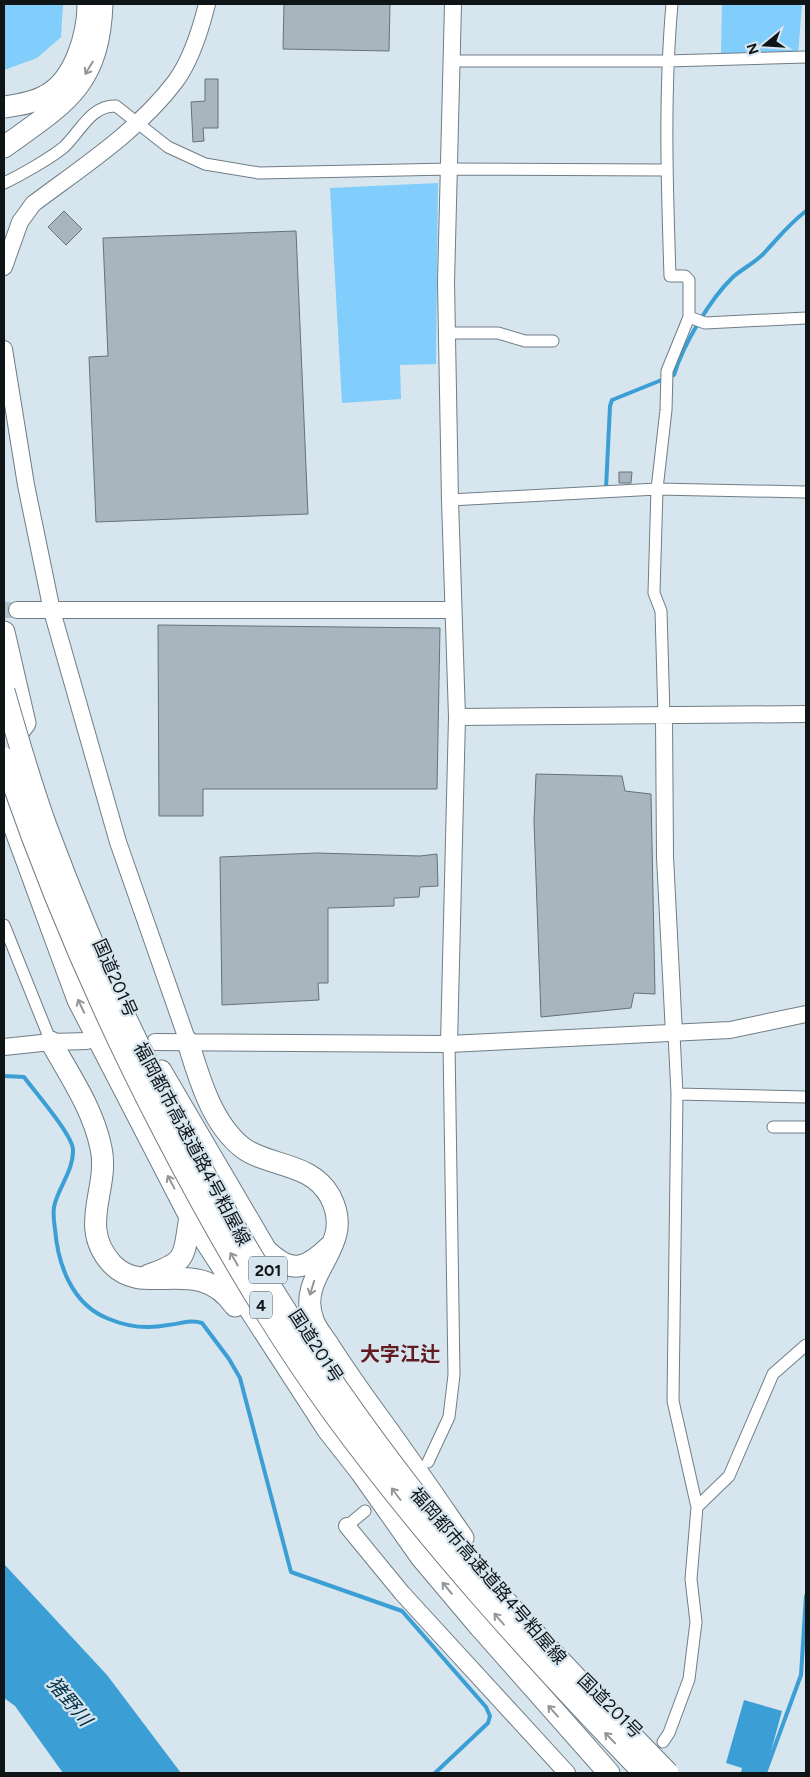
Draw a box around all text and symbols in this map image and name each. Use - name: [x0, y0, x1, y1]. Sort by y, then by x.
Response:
- north arrow: [740, 20, 790, 70]
- text: N: [743, 41, 763, 57]
- one-way arrow: [83, 60, 93, 74]
- street label: 国道201号: [88, 936, 142, 1020]
- one-way arrow: [76, 999, 85, 1014]
- street label: 福岡都市高速道路4号粕屋線: [129, 1039, 255, 1249]
- one-way arrow: [166, 1175, 175, 1190]
- one-way arrow: [229, 1253, 239, 1267]
- road number: 201: [249, 1256, 287, 1284]
- one-way arrow: [307, 1280, 317, 1296]
- road number: 4: [250, 1292, 272, 1318]
- street label: 国道201号: [284, 1305, 348, 1387]
- district label: 大字江辻: [360, 1342, 440, 1366]
- street label: 福岡都市高速道路4号粕屋線: [405, 1483, 571, 1669]
- one-way arrow: [390, 1488, 401, 1501]
- one-way arrow: [441, 1582, 452, 1595]
- one-way arrow: [494, 1612, 505, 1625]
- street label: 国道201号: [573, 1669, 647, 1743]
- water label: 猪野川: [42, 1672, 98, 1732]
- one-way arrow: [548, 1704, 559, 1717]
- one-way arrow: [604, 1732, 616, 1744]

